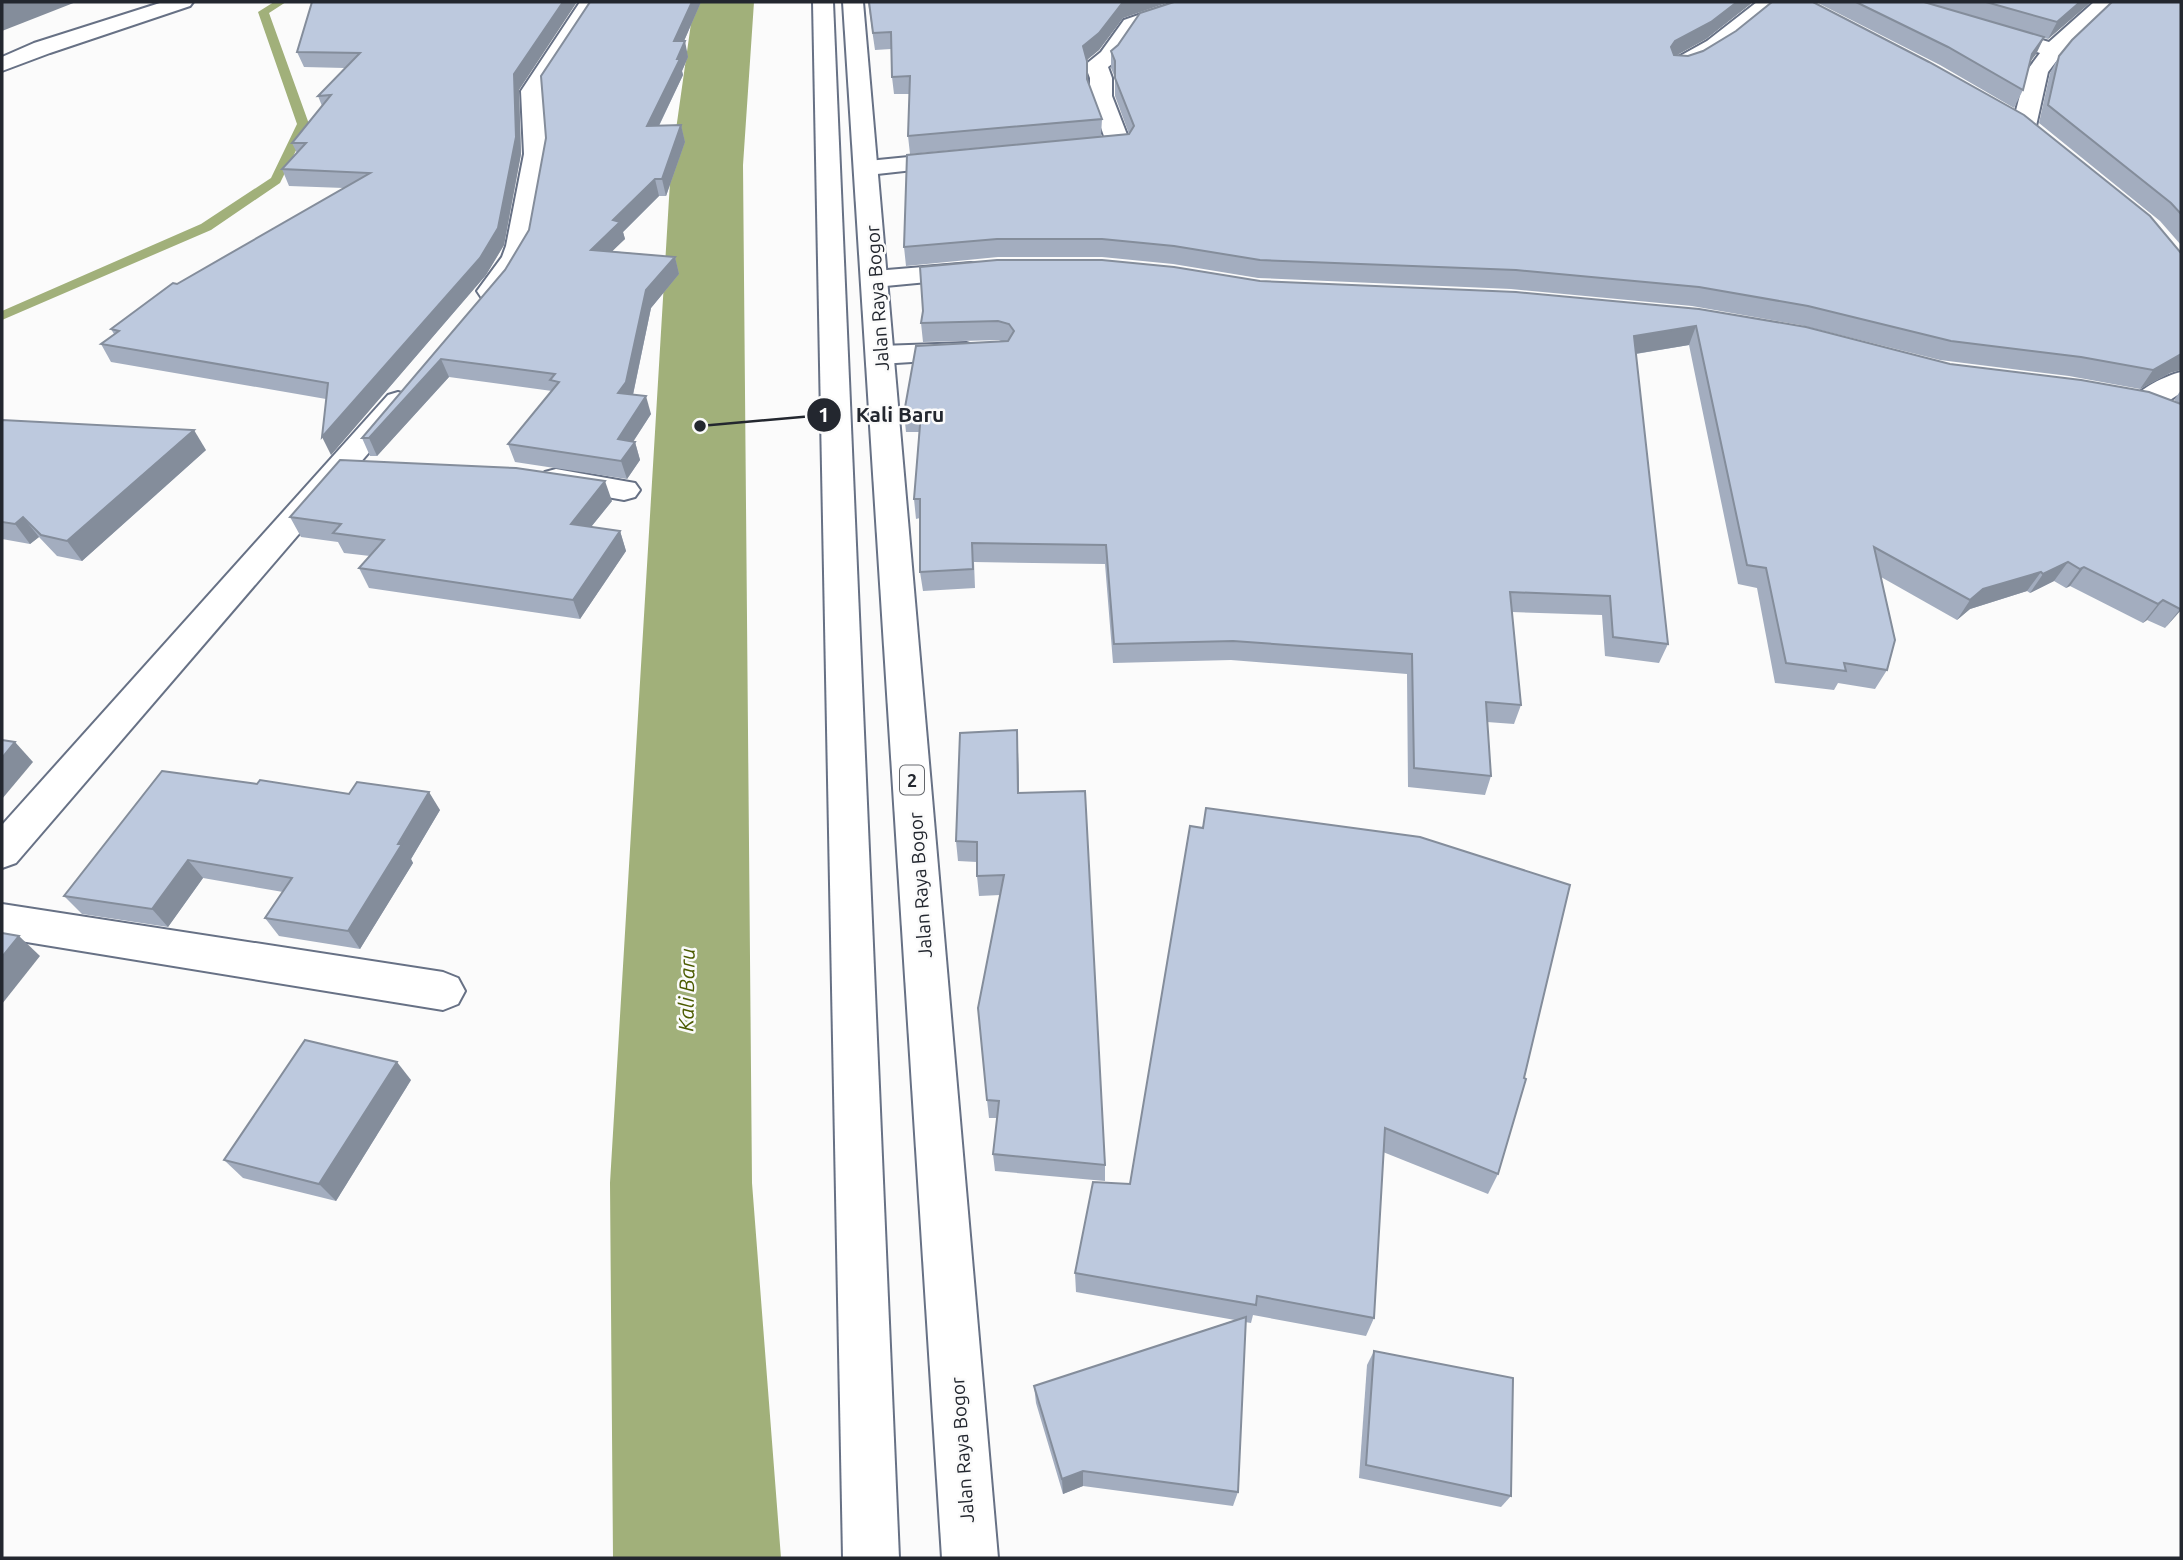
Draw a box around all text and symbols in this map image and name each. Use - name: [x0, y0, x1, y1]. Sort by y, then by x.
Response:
- street label: Jalan Raya Bogor: [861, 224, 893, 372]
- callout: Kali Baru: [807, 394, 958, 436]
- text: 1: [818, 402, 830, 426]
- text: Kali Baru: [856, 402, 944, 426]
- road number: 2: [900, 766, 924, 794]
- street label: Jalan Raya Bogor: [904, 811, 936, 959]
- water label: Kali Baru: [673, 948, 699, 1032]
- street label: Jalan Raya Bogor: [946, 1376, 978, 1524]

